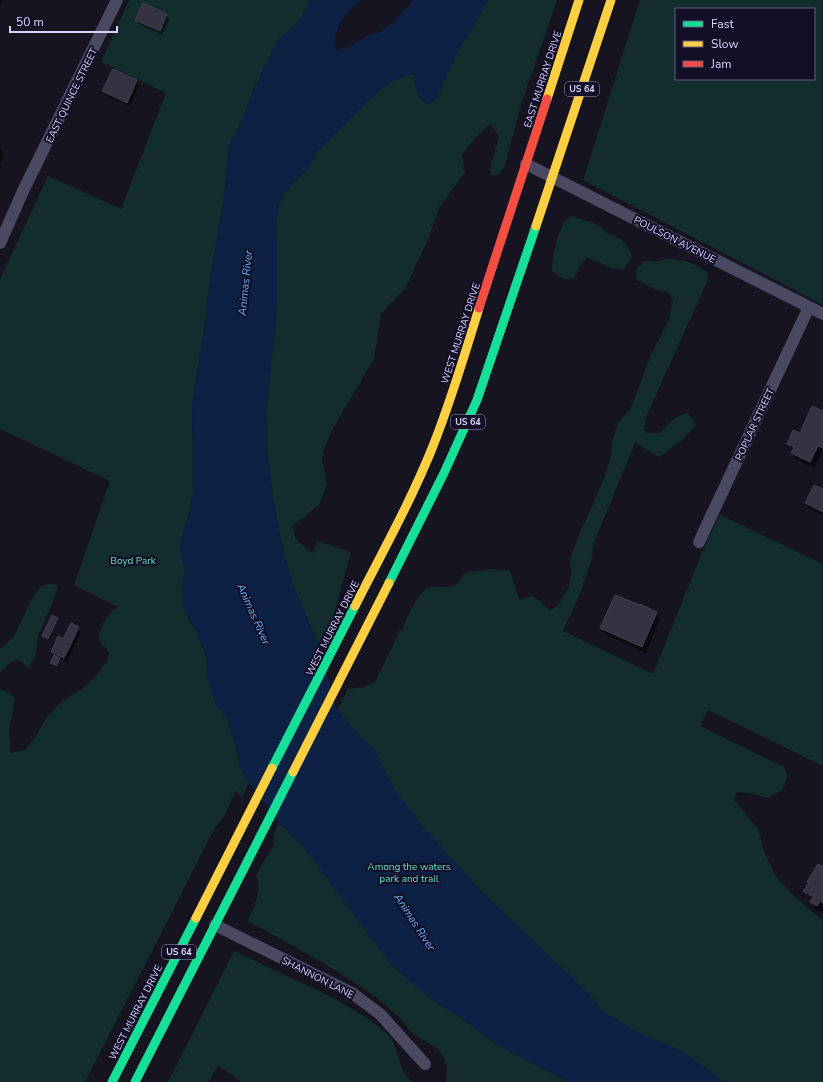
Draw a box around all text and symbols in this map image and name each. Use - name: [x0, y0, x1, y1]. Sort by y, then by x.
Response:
- scale bar: [10, 8, 117, 34]
- legend: [675, 8, 815, 80]
- text: 50 m: [16, 14, 44, 30]
- text: Fast: [711, 16, 734, 32]
- street label: EAST MURRAY DRIVE: [521, 29, 565, 130]
- text: Slow: [711, 36, 739, 52]
- street label: EAST QUINCE STREET: [43, 46, 101, 145]
- text: Jam: [710, 56, 732, 72]
- road number: US 64: [565, 82, 599, 96]
- street label: POULSON AVENUE: [631, 213, 718, 267]
- water label: Animas River: [235, 249, 256, 317]
- street label: WEST MURRAY DRIVE: [438, 281, 484, 385]
- street label: POPLAR STREET: [732, 386, 778, 463]
- road number: US 64: [451, 415, 485, 429]
- park label: Boyd Park: [110, 554, 157, 568]
- street label: WEST MURRAY DRIVE: [303, 578, 363, 678]
- water label: Animas River: [233, 580, 274, 648]
- park label: Among the waters park and trail: [367, 860, 451, 886]
- water label: Animas River: [390, 890, 439, 955]
- road number: US 64: [162, 945, 196, 959]
- street label: SHANNON LANE: [279, 954, 356, 1002]
- street label: WEST MURRAY DRIVE: [106, 962, 166, 1062]

